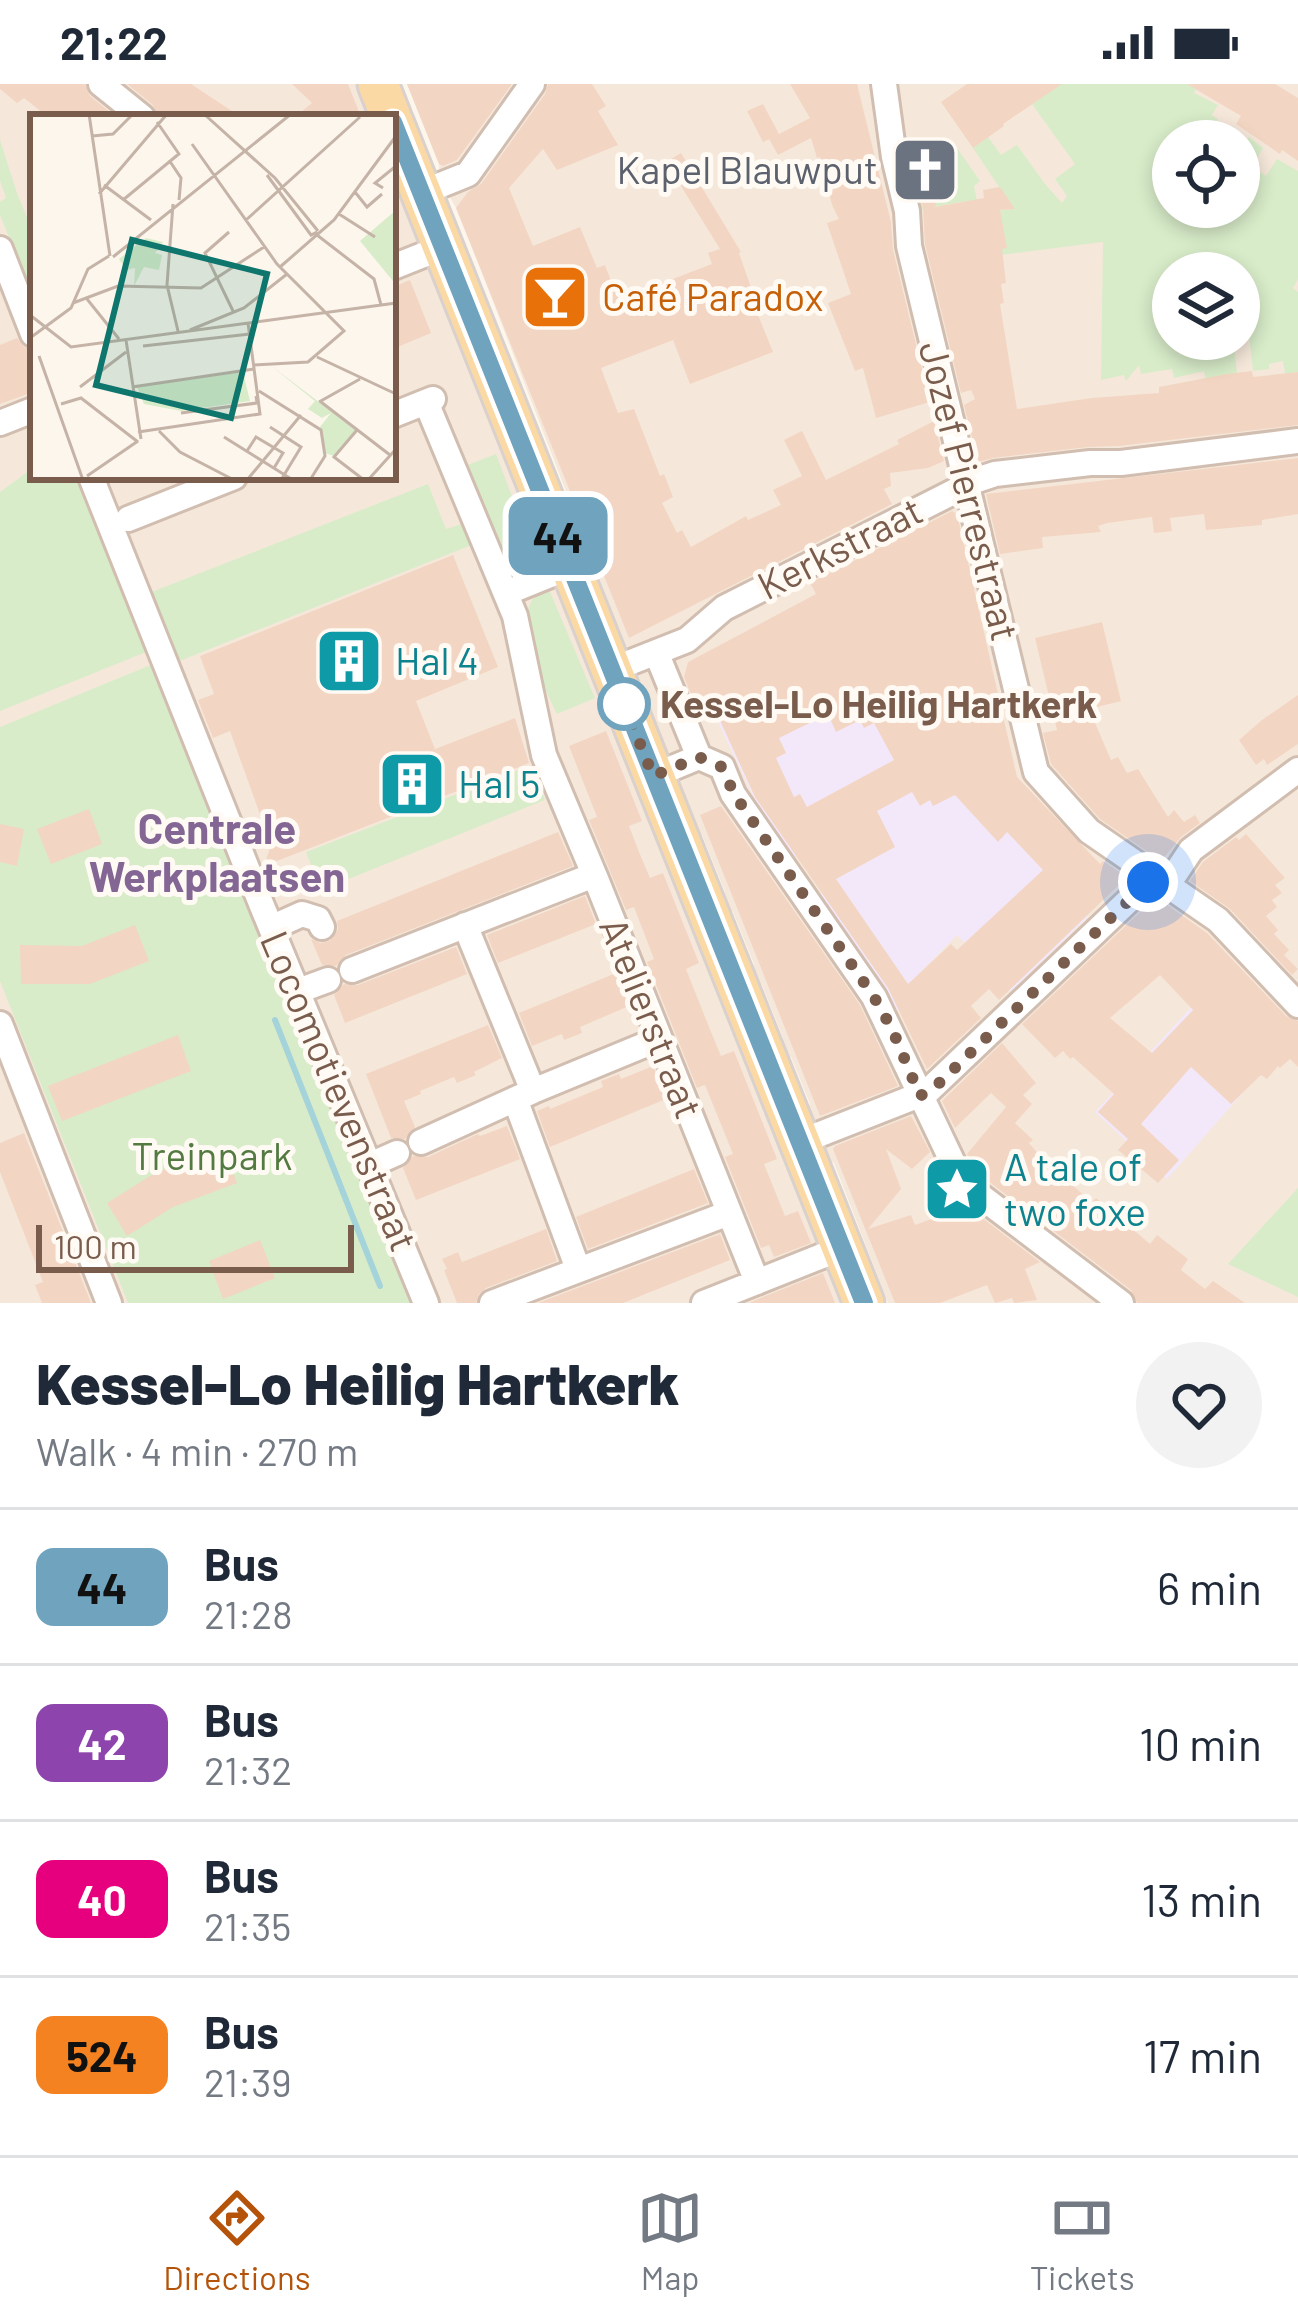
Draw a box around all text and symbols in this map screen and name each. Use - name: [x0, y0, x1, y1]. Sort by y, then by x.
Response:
- text: 21:22: [60, 15, 168, 69]
- inset map: [30, 114, 396, 480]
- map controls: [1152, 120, 1260, 360]
- button: locate: [1152, 120, 1260, 228]
- church icon: Kapel Blauwput: [890, 135, 960, 205]
- place label: Kapel Blauwput: [616, 145, 878, 192]
- button: layers: [1152, 252, 1260, 360]
- bar icon: Café Paradox: [520, 262, 590, 332]
- place label: Café Paradox: [602, 272, 823, 319]
- street label: Jozef Pierrestraat: [911, 336, 1030, 645]
- street label: Kerkstraat: [749, 485, 930, 608]
- line badge: 44: [504, 497, 612, 575]
- text: 44: [533, 511, 583, 561]
- building icon: Hal 4: [314, 626, 384, 696]
- place label: Hal 4: [395, 636, 479, 683]
- marker: Kessel-Lo Heilig Hartkerk: [599, 679, 649, 729]
- place label: Kessel-Lo Heilig Hartkerk: [660, 679, 1097, 726]
- building icon: Hal 5: [377, 749, 447, 819]
- place label: Hal 5: [458, 759, 540, 806]
- district label: Centrale Werkplaatsen: [89, 802, 345, 900]
- your location: [1118, 852, 1178, 912]
- street label: Atelierstraat: [591, 910, 714, 1125]
- street label: Locomotievenstraat: [252, 923, 429, 1257]
- park label: Treinpark: [131, 1131, 293, 1178]
- place label: A tale of two foxe: [1004, 1142, 1146, 1234]
- place icon: A tale of two foxe: [922, 1154, 992, 1224]
- scale bar: [36, 1219, 354, 1272]
- text: 100 m: [54, 1226, 137, 1266]
- button: heart: [1136, 1342, 1262, 1468]
- text: Kessel-Lo Heilig Hartkerk: [36, 1348, 680, 1416]
- text: Walk · 4 min · 270 m: [36, 1427, 358, 1474]
- text: Bus: [204, 1536, 279, 1590]
- text: 6 min: [1157, 1560, 1262, 1614]
- text: 44: [77, 1562, 127, 1612]
- text: 21:28: [204, 1590, 292, 1637]
- text: Bus: [204, 1692, 279, 1746]
- text: 10 min: [1139, 1716, 1262, 1770]
- text: 42: [78, 1718, 126, 1768]
- text: 21:32: [204, 1746, 292, 1793]
- text: Bus: [204, 1848, 279, 1902]
- text: 13 min: [1141, 1872, 1262, 1926]
- text: 40: [77, 1874, 127, 1924]
- text: 21:35: [204, 1902, 291, 1949]
- text: Bus: [204, 2004, 279, 2058]
- text: 17 min: [1143, 2028, 1262, 2082]
- text: 524: [66, 2030, 138, 2080]
- text: 21:39: [204, 2058, 292, 2105]
- tab: Directions: [163, 2185, 311, 2297]
- tab: Map: [637, 2185, 703, 2297]
- tab: Tickets: [1030, 2185, 1135, 2297]

